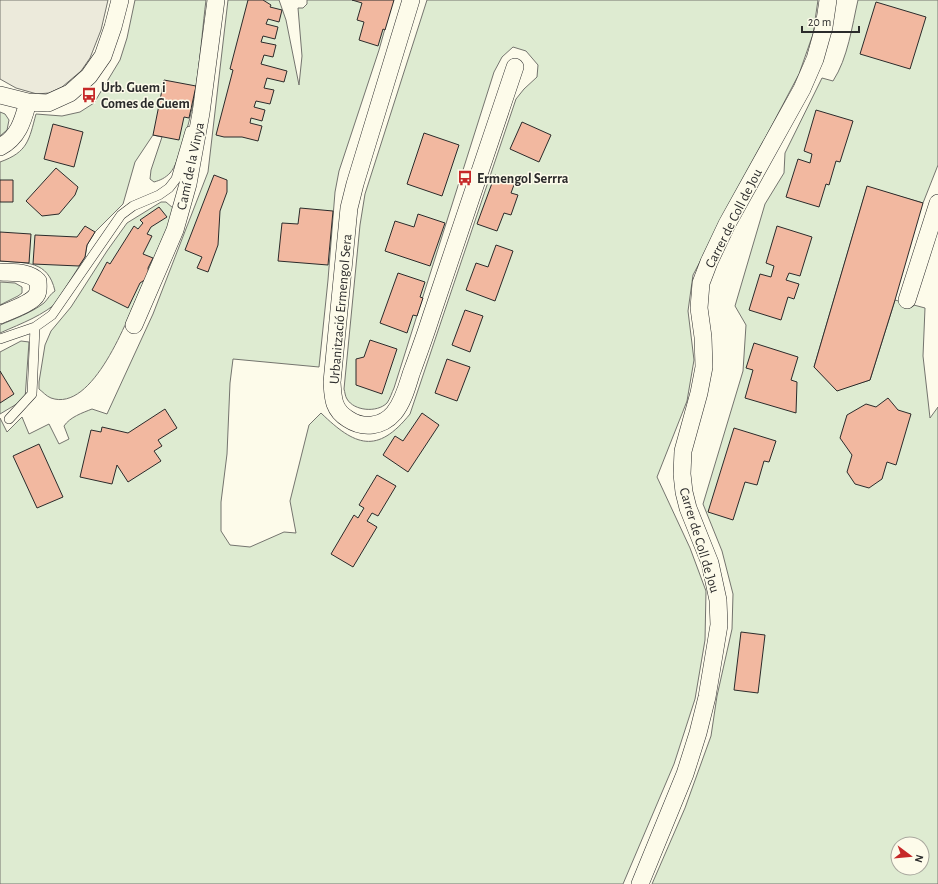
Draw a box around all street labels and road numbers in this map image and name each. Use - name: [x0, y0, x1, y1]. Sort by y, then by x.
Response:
- street label: Camí de la Vinya: [175, 121, 207, 211]
- street label: Carrer de Coll de Jou: [703, 167, 765, 270]
- street label: Urbanització Ermengol Sera: [327, 233, 355, 385]
- street label: Carrer de Coll de Jou: [676, 486, 722, 595]

